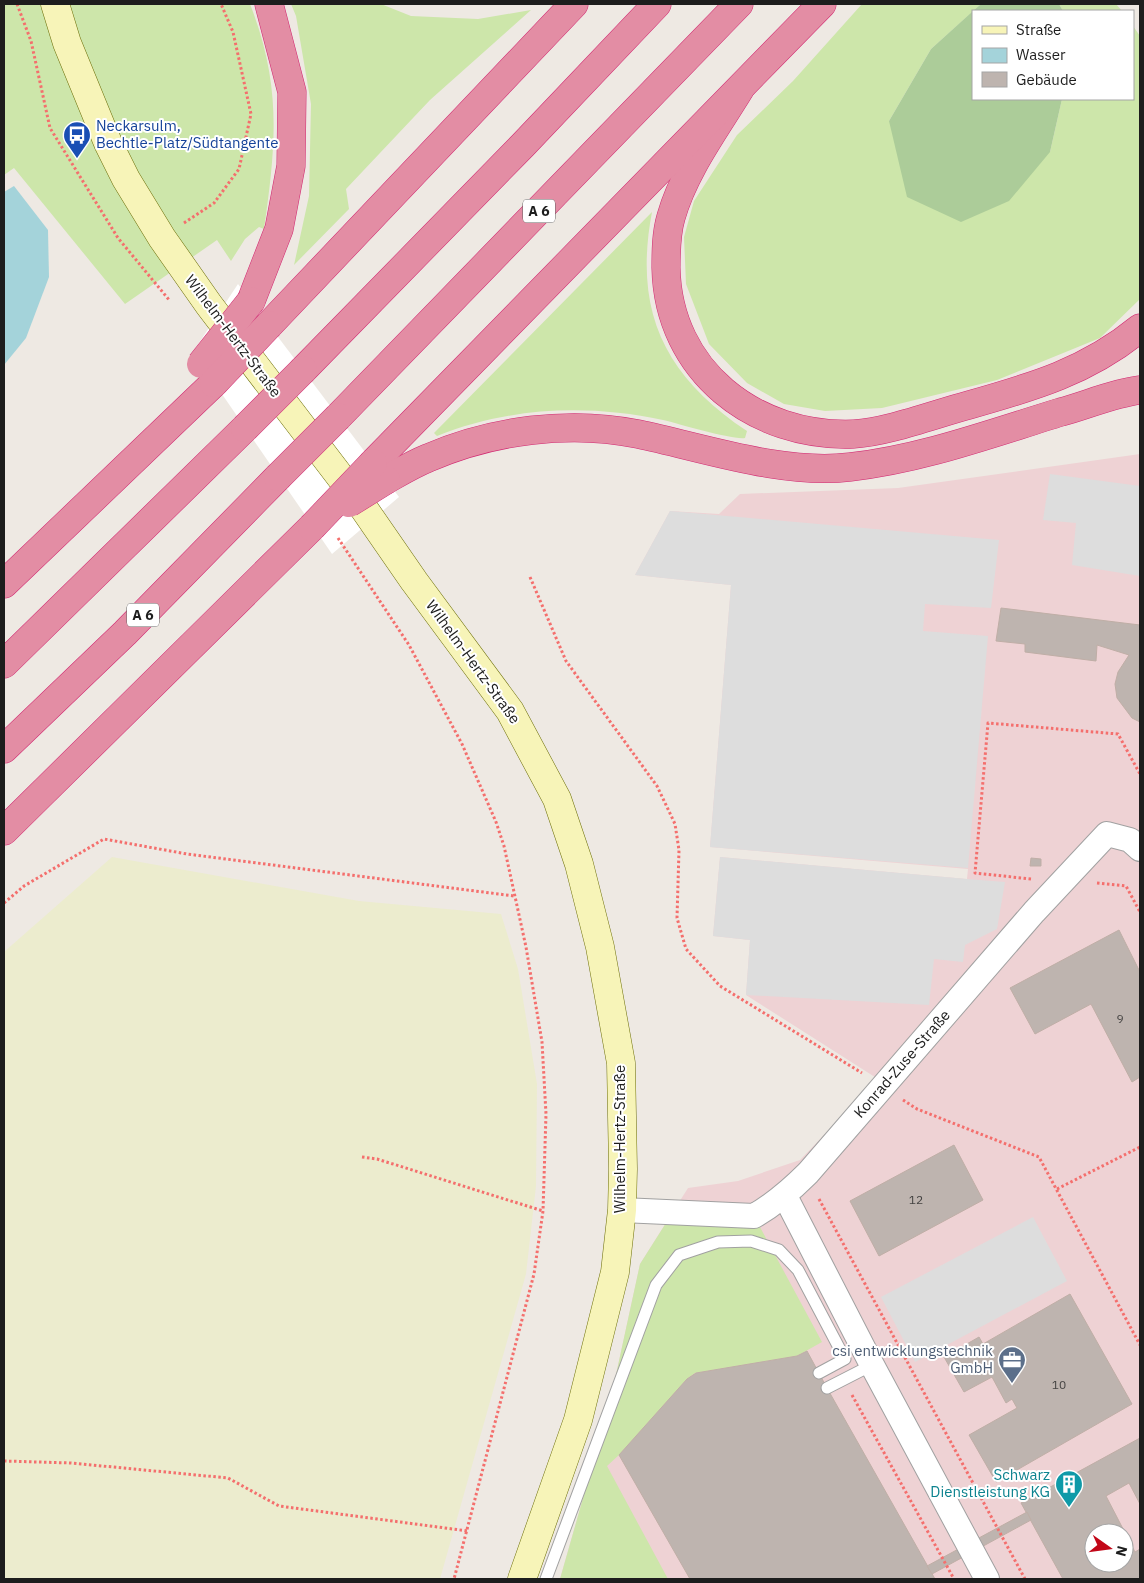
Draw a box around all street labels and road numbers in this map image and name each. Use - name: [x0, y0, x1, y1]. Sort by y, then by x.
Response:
- road number: A 6: [523, 200, 555, 222]
- street label: Wilhelm-Hertz-Straße: [181, 271, 286, 401]
- street label: Wilhelm-Hertz-Straße: [422, 596, 525, 727]
- road number: A 6: [127, 604, 159, 626]
- street label: Konrad-Zuse-Straße: [849, 1006, 954, 1122]
- street label: Wilhelm-Hertz-Straße: [610, 1065, 629, 1213]

